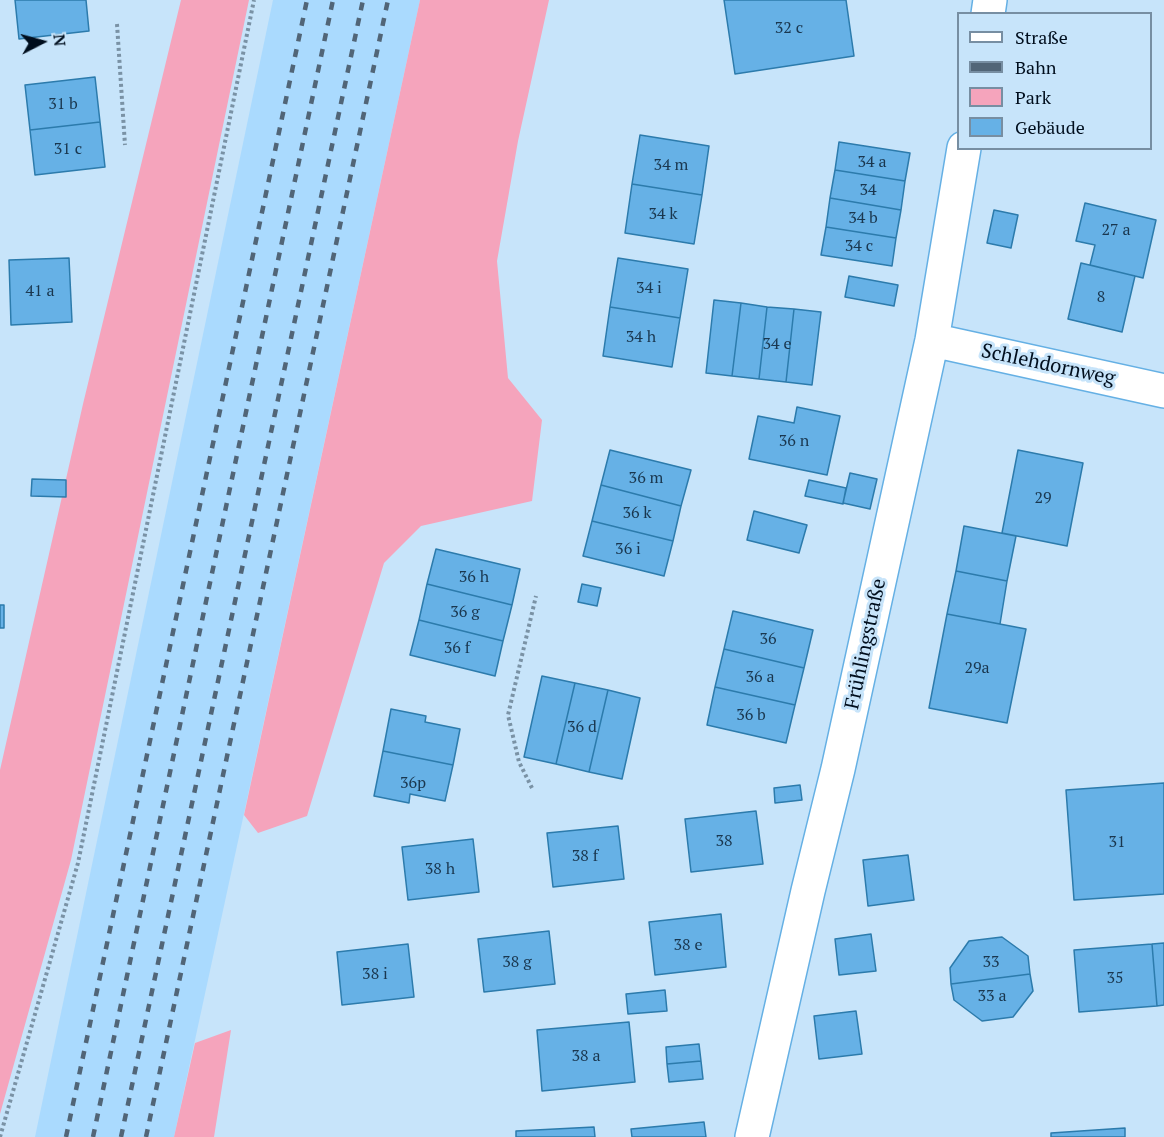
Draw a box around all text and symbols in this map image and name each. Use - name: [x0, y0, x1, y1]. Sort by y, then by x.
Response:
- north arrow: [12, 12, 72, 72]
- legend: [957, 12, 1152, 150]
- house number: 32 c: [775, 18, 803, 38]
- text: Straße: [1015, 25, 1068, 49]
- text: N: [48, 33, 71, 47]
- text: Bahn: [1015, 55, 1056, 79]
- text: Park: [1015, 85, 1051, 109]
- house number: 31 b: [48, 94, 78, 114]
- text: Gebäude: [1015, 115, 1085, 139]
- house number: 31 c: [54, 139, 82, 159]
- house number: 34 a: [857, 152, 887, 172]
- house number: 34 m: [654, 155, 688, 175]
- house number: 34: [859, 180, 877, 200]
- house number: 34 k: [648, 204, 678, 224]
- house number: 34 b: [848, 208, 878, 228]
- house number: 27 a: [1101, 220, 1131, 240]
- house number: 34 c: [845, 236, 873, 256]
- house number: 34 i: [636, 278, 662, 298]
- house number: 41 a: [25, 281, 55, 301]
- house number: 8: [1097, 287, 1105, 307]
- house number: 34 h: [626, 327, 656, 347]
- house number: 34 e: [763, 334, 791, 354]
- street label: Schlehdornweg: [979, 339, 1117, 391]
- house number: 36 n: [779, 431, 809, 451]
- house number: 36 m: [629, 468, 663, 488]
- house number: 29: [1034, 488, 1052, 508]
- house number: 36 k: [622, 503, 652, 523]
- house number: 36 i: [615, 539, 641, 559]
- house number: 36 h: [459, 567, 489, 587]
- street label: Frühlingstraße: [840, 577, 892, 711]
- house number: 36 g: [450, 602, 480, 622]
- house number: 36: [759, 629, 777, 649]
- house number: 36 f: [444, 638, 470, 658]
- house number: 29a: [964, 658, 990, 678]
- house number: 36 a: [745, 667, 775, 687]
- house number: 36 b: [736, 705, 766, 725]
- house number: 36 d: [567, 717, 597, 737]
- house number: 36p: [400, 773, 426, 793]
- house number: 38: [715, 831, 733, 851]
- house number: 31: [1108, 832, 1126, 852]
- house number: 38 f: [572, 846, 598, 866]
- house number: 38 h: [425, 859, 455, 879]
- house number: 38 e: [674, 935, 702, 955]
- house number: 38 g: [502, 952, 532, 972]
- house number: 33: [982, 952, 1000, 972]
- house number: 38 i: [362, 964, 388, 984]
- house number: 35: [1106, 968, 1124, 988]
- house number: 33 a: [977, 986, 1007, 1006]
- house number: 38 a: [571, 1046, 601, 1066]

